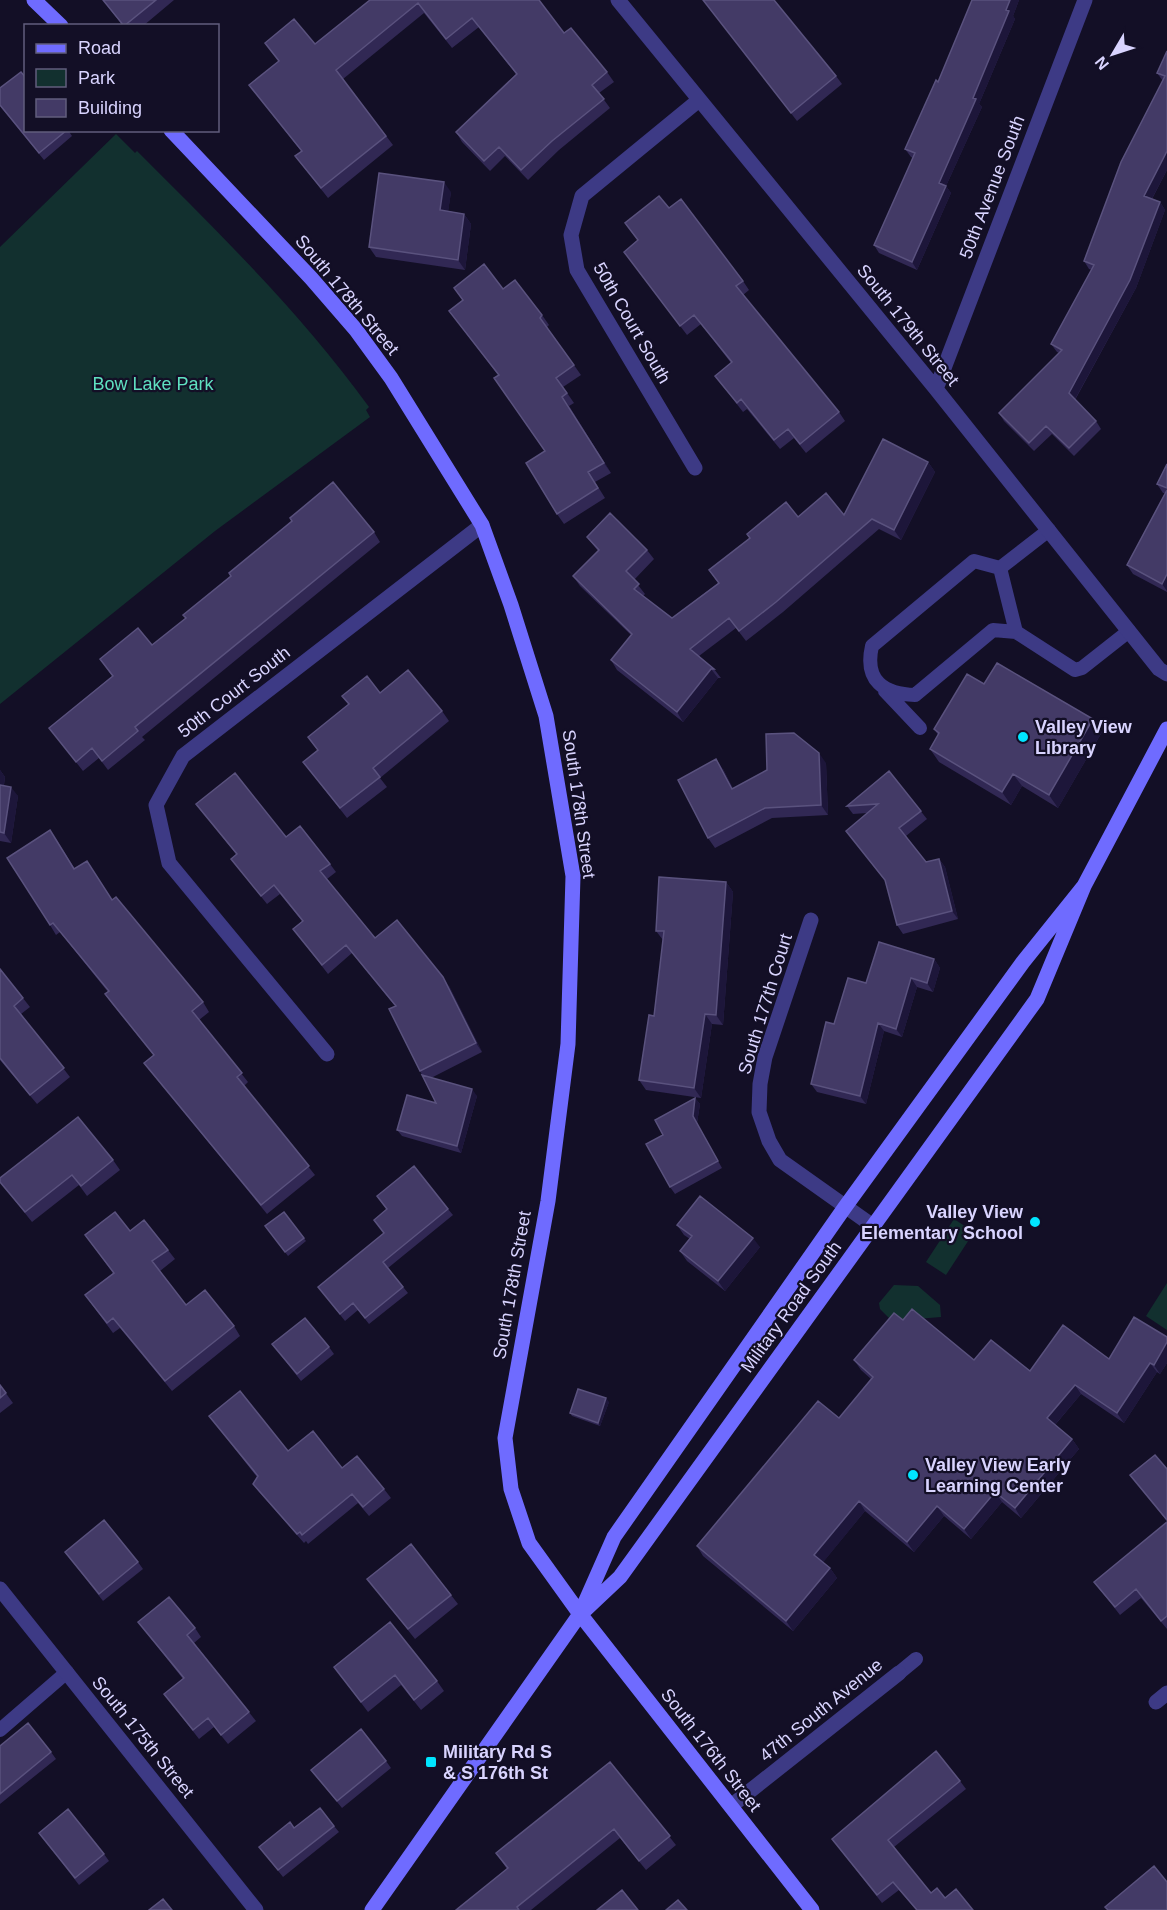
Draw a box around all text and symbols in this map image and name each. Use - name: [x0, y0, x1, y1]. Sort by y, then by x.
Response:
- legend: [24, 24, 219, 132]
- north arrow: [1083, 24, 1143, 84]
- text: Road: [78, 38, 121, 58]
- text: N: [1091, 53, 1112, 73]
- text: Park: [78, 68, 116, 88]
- text: Building: [78, 98, 142, 118]
- street label: 50th Avenue South: [955, 113, 1029, 261]
- street label: South 178th Street: [291, 231, 403, 359]
- street label: 50th Court South: [589, 259, 675, 387]
- street label: South 179th Street: [853, 260, 963, 390]
- park label: Bow Lake Park: [92, 374, 215, 394]
- street label: 50th Court South: [174, 642, 294, 742]
- place label: Valley View Library: [1035, 717, 1133, 758]
- street label: South 178th Street: [559, 728, 599, 880]
- marker: Valley View Library: [1016, 730, 1030, 744]
- street label: South 177th Court: [734, 931, 796, 1077]
- place label: Valley View Elementary School: [861, 1202, 1024, 1243]
- street label: South 178th Street: [489, 1209, 535, 1361]
- marker: Valley View Elementary School: [1028, 1215, 1042, 1229]
- street label: Military Road South: [737, 1238, 845, 1376]
- place label: Valley View Early Learning Center: [925, 1455, 1071, 1496]
- marker: Valley View Early Learning Center: [906, 1468, 920, 1482]
- street label: 47th South Avenue: [756, 1654, 886, 1766]
- street label: South 175th Street: [88, 1672, 198, 1802]
- street label: South 176th Street: [657, 1685, 765, 1815]
- place label: Military Rd S & S 176th St: [443, 1742, 552, 1783]
- marker: Military Rd S & S 176th St: [424, 1755, 438, 1769]

